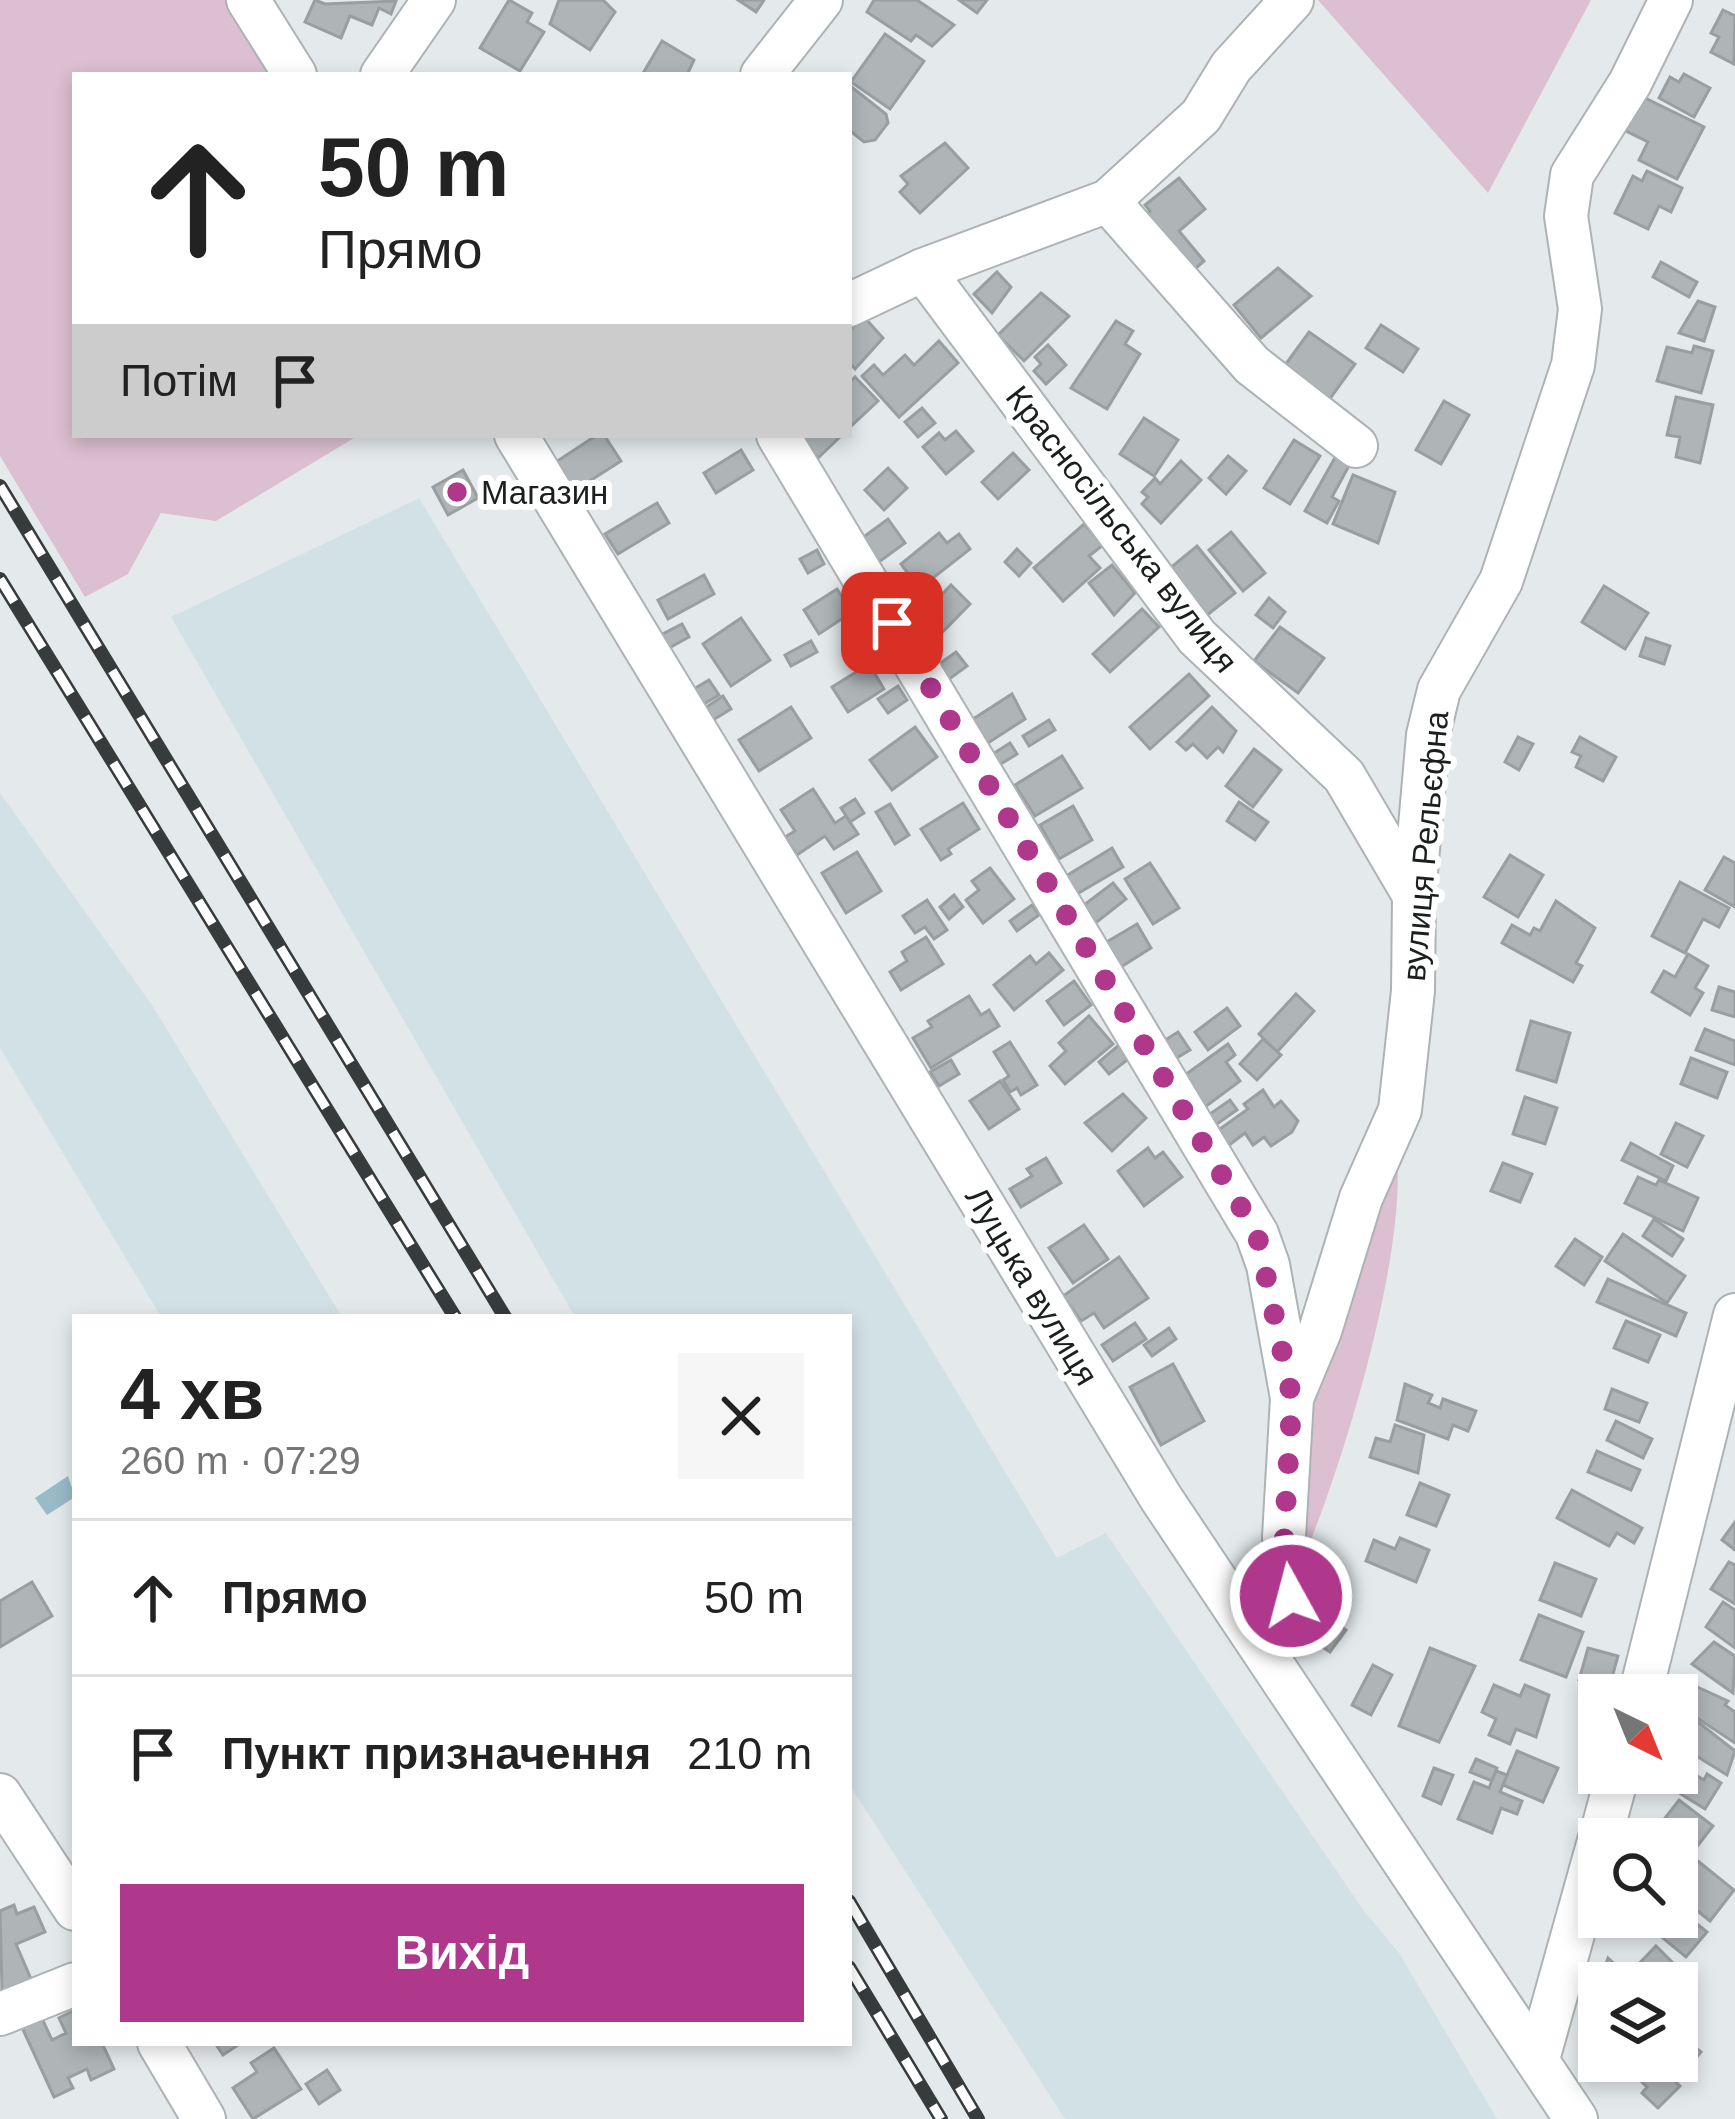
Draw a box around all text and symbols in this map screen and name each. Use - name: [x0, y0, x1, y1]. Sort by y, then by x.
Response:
- icon: ahead: [120, 120, 276, 276]
- text: 50 m: [318, 120, 509, 214]
- text: Прямо: [318, 219, 483, 279]
- icon: arrive: [262, 348, 328, 414]
- text: Потім: [120, 355, 238, 406]
- street label: Красносільська вулиця: [999, 379, 1245, 679]
- place label: Магазин: [481, 474, 608, 511]
- marker: Магазин: [444, 479, 470, 505]
- pin: [841, 572, 943, 674]
- icon: arrive: [859, 590, 925, 656]
- street label: вулиця Рельєфна: [1395, 709, 1455, 983]
- street label: Луцька вулиця: [958, 1180, 1106, 1392]
- button: close: [678, 1353, 804, 1479]
- text: 4 хв: [120, 1354, 264, 1434]
- text: 260 m · 07:29: [120, 1439, 361, 1482]
- position arrow: [1228, 1533, 1354, 1659]
- icon: ahead: [120, 1565, 186, 1631]
- text: Прямо: [222, 1572, 368, 1623]
- text: 50 m: [704, 1572, 804, 1623]
- north arrow: [1578, 1674, 1698, 1794]
- map controls: [1578, 1674, 1698, 2082]
- icon: arrive: [120, 1721, 186, 1787]
- text: Пункт призначення: [222, 1728, 651, 1779]
- text: 210 m: [687, 1728, 812, 1779]
- button: search: [1578, 1818, 1698, 1938]
- button: Вихід: [120, 1884, 804, 2022]
- button: layers: [1578, 1962, 1698, 2082]

